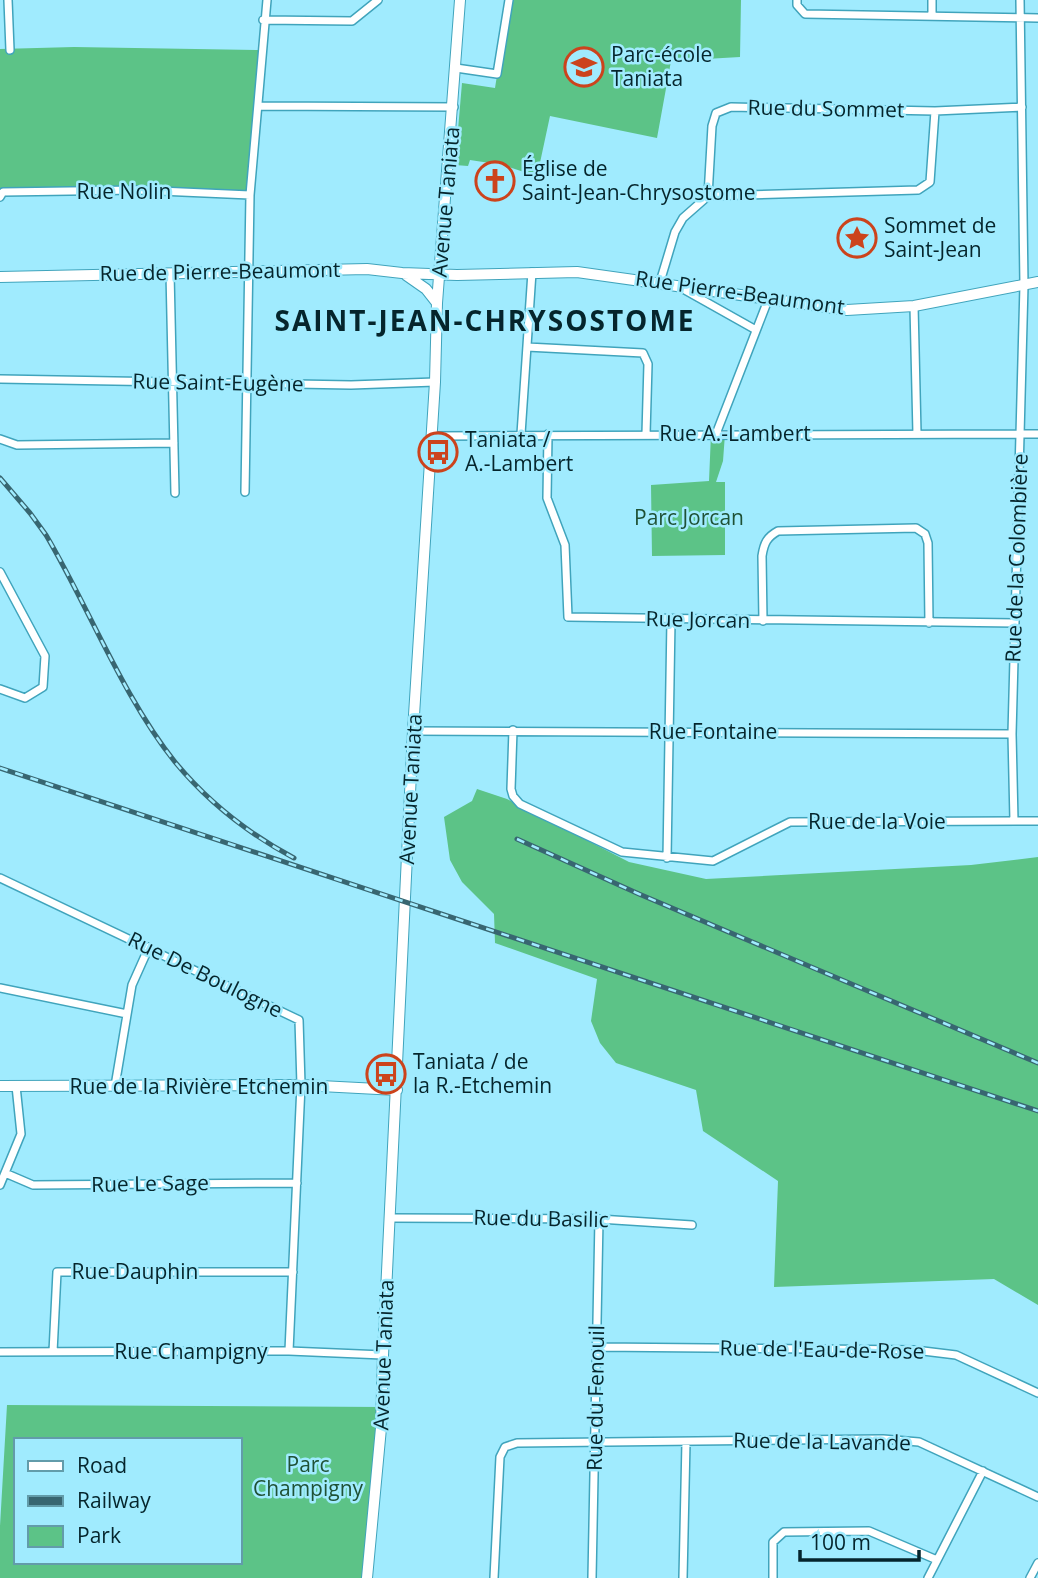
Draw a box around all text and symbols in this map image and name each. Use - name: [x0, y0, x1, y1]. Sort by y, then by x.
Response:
- place label: Parc-école Taniata: [611, 40, 712, 92]
- school or university icon: Parc-école Taniata: [563, 46, 605, 88]
- street label: Rue du Sommet: [747, 93, 905, 123]
- street label: Avenue Taniata: [424, 126, 466, 278]
- place label: Église de Saint-Jean-Chrysostome: [522, 154, 756, 206]
- church icon: Église de Saint-Jean-Chrysostome: [474, 160, 516, 202]
- street label: Rue Nolin: [76, 177, 172, 205]
- place label: Sommet de Saint-Jean: [884, 211, 996, 263]
- place icon: Sommet de Saint-Jean: [836, 217, 878, 259]
- street label: Rue de Pierre-Beaumont: [99, 255, 341, 287]
- street label: Rue Pierre-Beaumont: [634, 263, 846, 321]
- district label: SAINT-JEAN-CHRYSOSTOME: [275, 301, 695, 339]
- street label: Rue Saint-Eugène: [132, 367, 304, 397]
- street label: Rue A.-Lambert: [659, 419, 811, 447]
- place label: Taniata / A.-Lambert: [465, 425, 573, 477]
- bus stop icon: Taniata / A.-Lambert: [417, 431, 459, 473]
- street label: Rue de la Colombière: [998, 453, 1034, 663]
- park label: Parc Jorcan: [634, 503, 744, 531]
- street label: Rue Jorcan: [645, 604, 751, 634]
- street label: Avenue Taniata: [392, 713, 428, 865]
- street label: Rue Fontaine: [649, 717, 777, 745]
- street label: Rue de la Voie: [808, 807, 946, 835]
- street label: Rue De Boulogne: [124, 925, 287, 1024]
- place label: Taniata / de la R.-Etchemin: [413, 1047, 552, 1099]
- bus stop icon: Taniata / de la R.-Etchemin: [365, 1053, 407, 1095]
- street label: Rue de la Rivière Etchemin: [70, 1072, 328, 1100]
- street label: Rue Le Sage: [91, 1168, 209, 1198]
- street label: Rue du Basilic: [473, 1203, 609, 1233]
- street label: Rue Dauphin: [72, 1257, 198, 1285]
- street label: Avenue Taniata: [366, 1279, 400, 1431]
- street label: Rue du Fenouil: [580, 1325, 610, 1471]
- street label: Rue de l'Eau-de-Rose: [719, 1333, 925, 1365]
- street label: Rue Champigny: [114, 1337, 268, 1365]
- street label: Rue de la Lavande: [733, 1425, 911, 1457]
- legend: [14, 1438, 242, 1564]
- park label: Parc Champigny: [253, 1450, 364, 1502]
- text: Road: [77, 1451, 127, 1479]
- text: Railway: [77, 1486, 151, 1514]
- scale bar: [800, 1518, 919, 1562]
- text: Park: [77, 1521, 121, 1549]
- text: 100 m: [810, 1528, 871, 1556]

